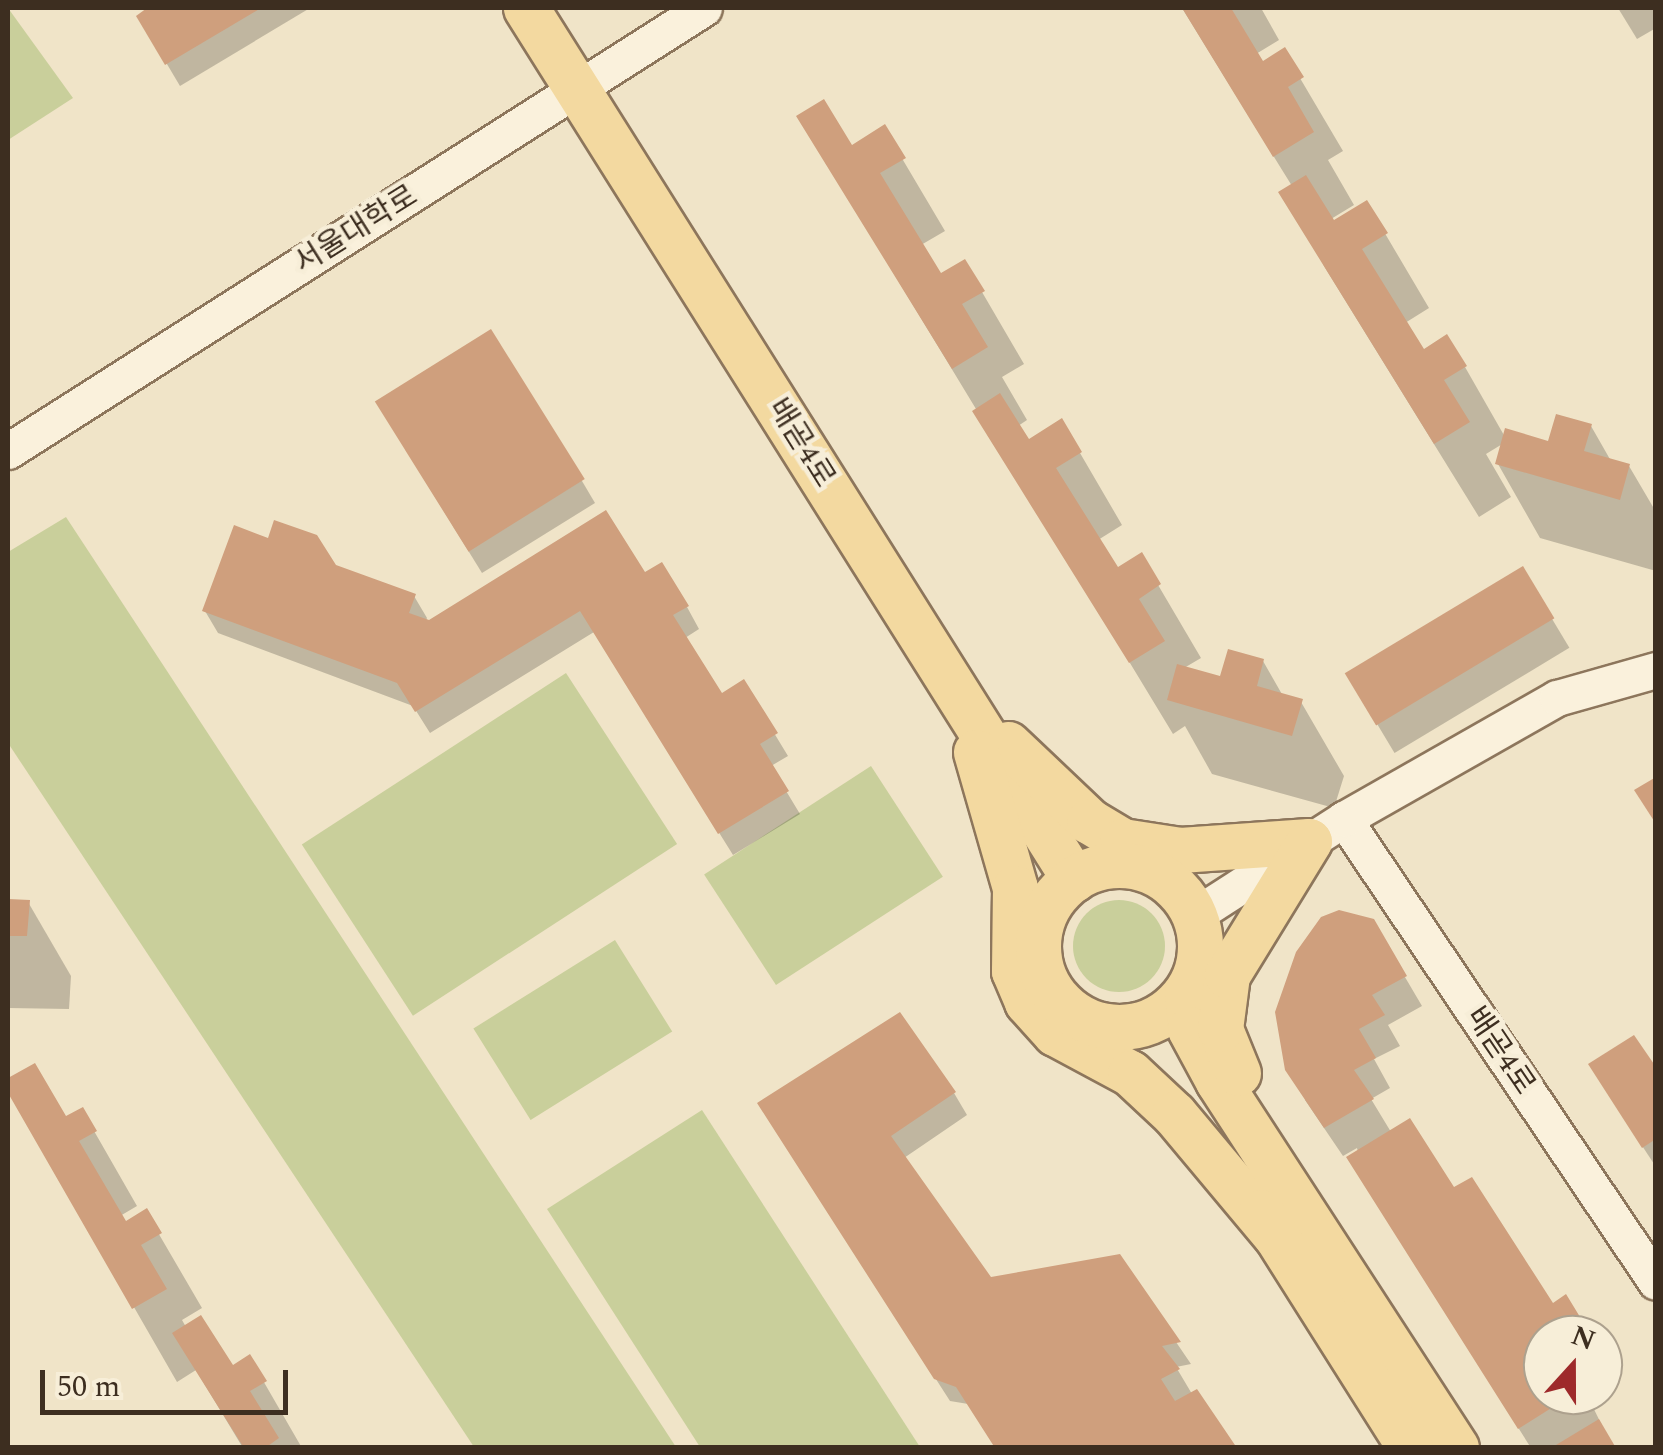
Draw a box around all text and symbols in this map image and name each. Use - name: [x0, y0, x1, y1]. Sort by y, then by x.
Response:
- street label: 서울대학로: [288, 178, 424, 282]
- street label: 배곧4로: [760, 392, 842, 494]
- street label: 배곧4로: [1458, 1000, 1542, 1102]
- text: N: [1565, 1314, 1602, 1363]
- north arrow: [1523, 1315, 1623, 1415]
- scale bar: [45, 1350, 292, 1412]
- text: 50 m: [57, 1364, 120, 1410]

